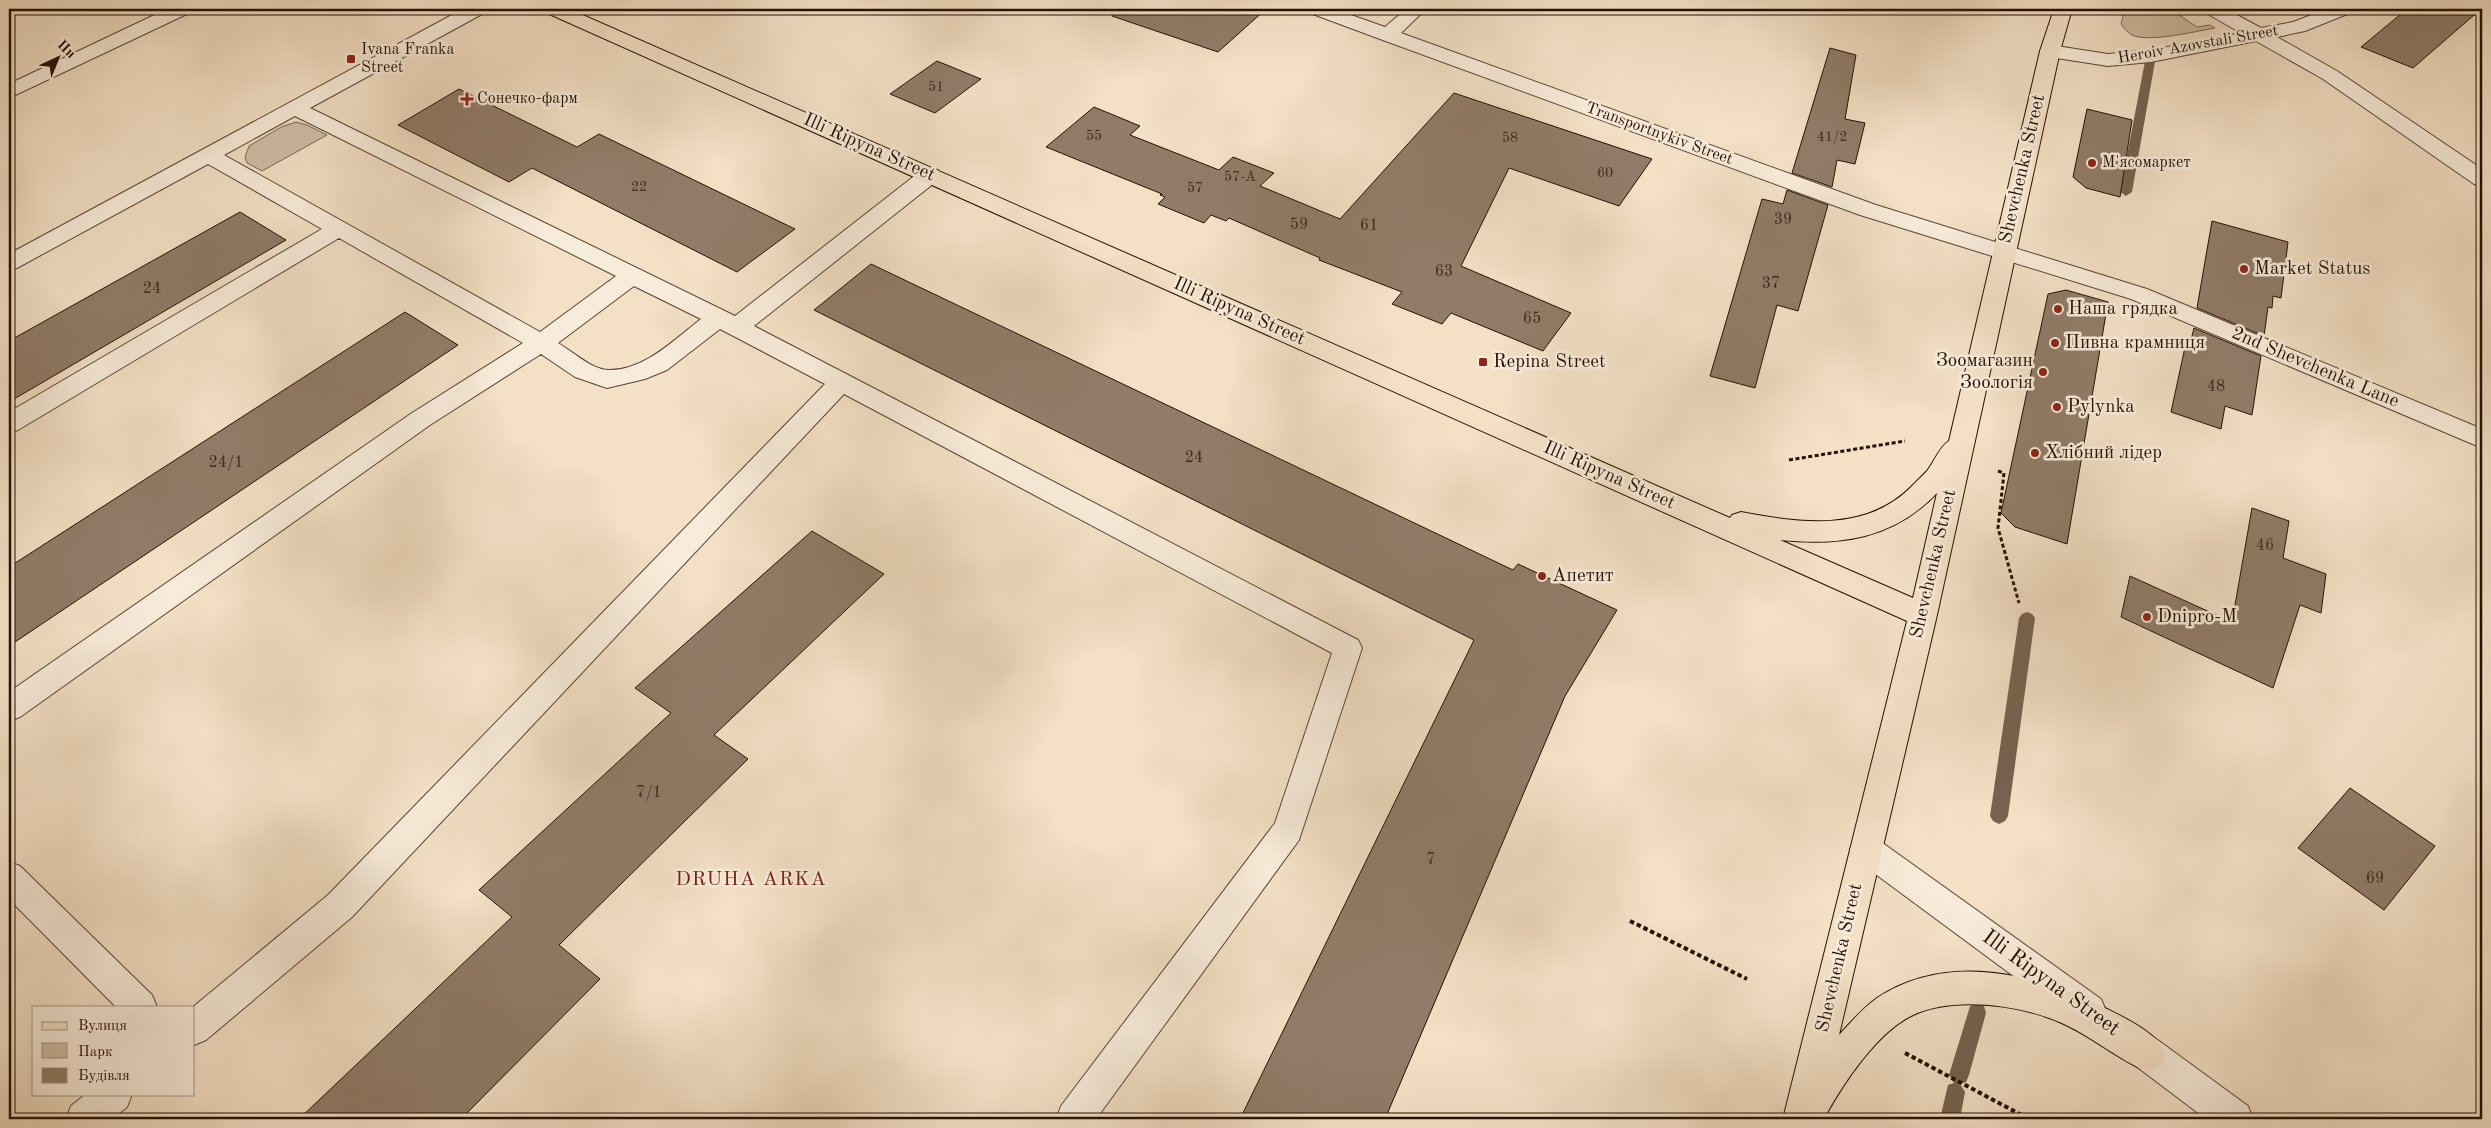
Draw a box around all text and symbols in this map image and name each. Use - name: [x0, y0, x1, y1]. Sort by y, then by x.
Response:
- street label: Heroiv Azovstali Street: [2116, 23, 2280, 67]
- north arrow: [32, 32, 82, 82]
- text: Пн: [55, 38, 78, 61]
- place label: Ivana Franka Street: [361, 42, 454, 76]
- marker: Ivana Franka Street: [345, 53, 357, 65]
- house number: 51: [928, 80, 944, 94]
- place label: Сонечко-фарм: [477, 91, 578, 107]
- marker: Сонечко-фарм: [461, 93, 473, 105]
- street label: Shevchenka Street: [1997, 93, 2049, 245]
- street label: Transportnykiv Street: [1583, 100, 1735, 168]
- street label: Illi Ripyna Street: [800, 110, 938, 186]
- house number: 55: [1086, 129, 1102, 143]
- house number: 41/2: [1817, 130, 1847, 144]
- house number: 58: [1502, 131, 1518, 145]
- place label: М'ясомаркет: [2102, 155, 2191, 171]
- marker: М'ясомаркет: [2086, 157, 2098, 169]
- house number: 60: [1597, 166, 1613, 180]
- house number: 57-А: [1224, 170, 1256, 184]
- house number: 22: [631, 180, 647, 194]
- house number: 57: [1187, 181, 1203, 195]
- house number: 39: [1774, 212, 1792, 228]
- house number: 59: [1290, 217, 1308, 233]
- house number: 61: [1360, 218, 1378, 234]
- place label: Market Status: [2254, 260, 2371, 279]
- marker: Market Status: [2238, 263, 2250, 275]
- house number: 63: [1435, 264, 1453, 280]
- street label: Illi Ripyna Street: [1170, 274, 1308, 350]
- house number: 37: [1762, 276, 1780, 292]
- house number: 24: [143, 281, 161, 297]
- place label: Наша грядка: [2068, 300, 2178, 319]
- marker: Наша грядка: [2052, 303, 2064, 315]
- house number: 65: [1523, 311, 1541, 327]
- street label: 2nd Shevchenka Lane: [2229, 324, 2401, 412]
- place label: Пивна крамниця: [2065, 334, 2205, 353]
- marker: Пивна крамниця: [2049, 337, 2061, 349]
- place label: Зоомагазин Зоологія: [1936, 352, 2033, 393]
- place label: Repina Street: [1493, 353, 1606, 372]
- marker: Repina Street: [1477, 356, 1489, 368]
- marker: Зоомагазин Зоологія: [2037, 366, 2049, 378]
- house number: 48: [2207, 379, 2225, 395]
- place label: Pylynka: [2067, 398, 2135, 417]
- marker: Pylynka: [2051, 401, 2063, 413]
- street label: Illi Ripyna Street: [1540, 438, 1678, 514]
- place label: Хлібний лідер: [2045, 444, 2162, 463]
- marker: Хлібний лідер: [2029, 447, 2041, 459]
- house number: 24: [1185, 450, 1203, 466]
- house number: 24/1: [208, 455, 244, 471]
- street label: Shevchenka Street: [1908, 488, 1960, 640]
- house number: 46: [2256, 538, 2274, 554]
- place label: Апетит: [1552, 567, 1614, 586]
- marker: Апетит: [1536, 570, 1548, 582]
- place label: Dnipro-M: [2157, 608, 2237, 627]
- marker: Dnipro-M: [2141, 611, 2153, 623]
- house number: 7/1: [636, 785, 662, 801]
- house number: 7: [1426, 852, 1436, 868]
- district label: DRUHA ARKA: [675, 870, 827, 890]
- house number: 69: [2366, 871, 2384, 887]
- street label: Shevchenka Street: [1814, 882, 1866, 1034]
- street label: Illi Ripyna Street: [1978, 926, 2124, 1040]
- legend: [32, 1006, 195, 1096]
- text: Вулиця: [78, 1019, 127, 1034]
- text: Парк: [78, 1045, 113, 1060]
- text: Будівля: [78, 1069, 130, 1084]

